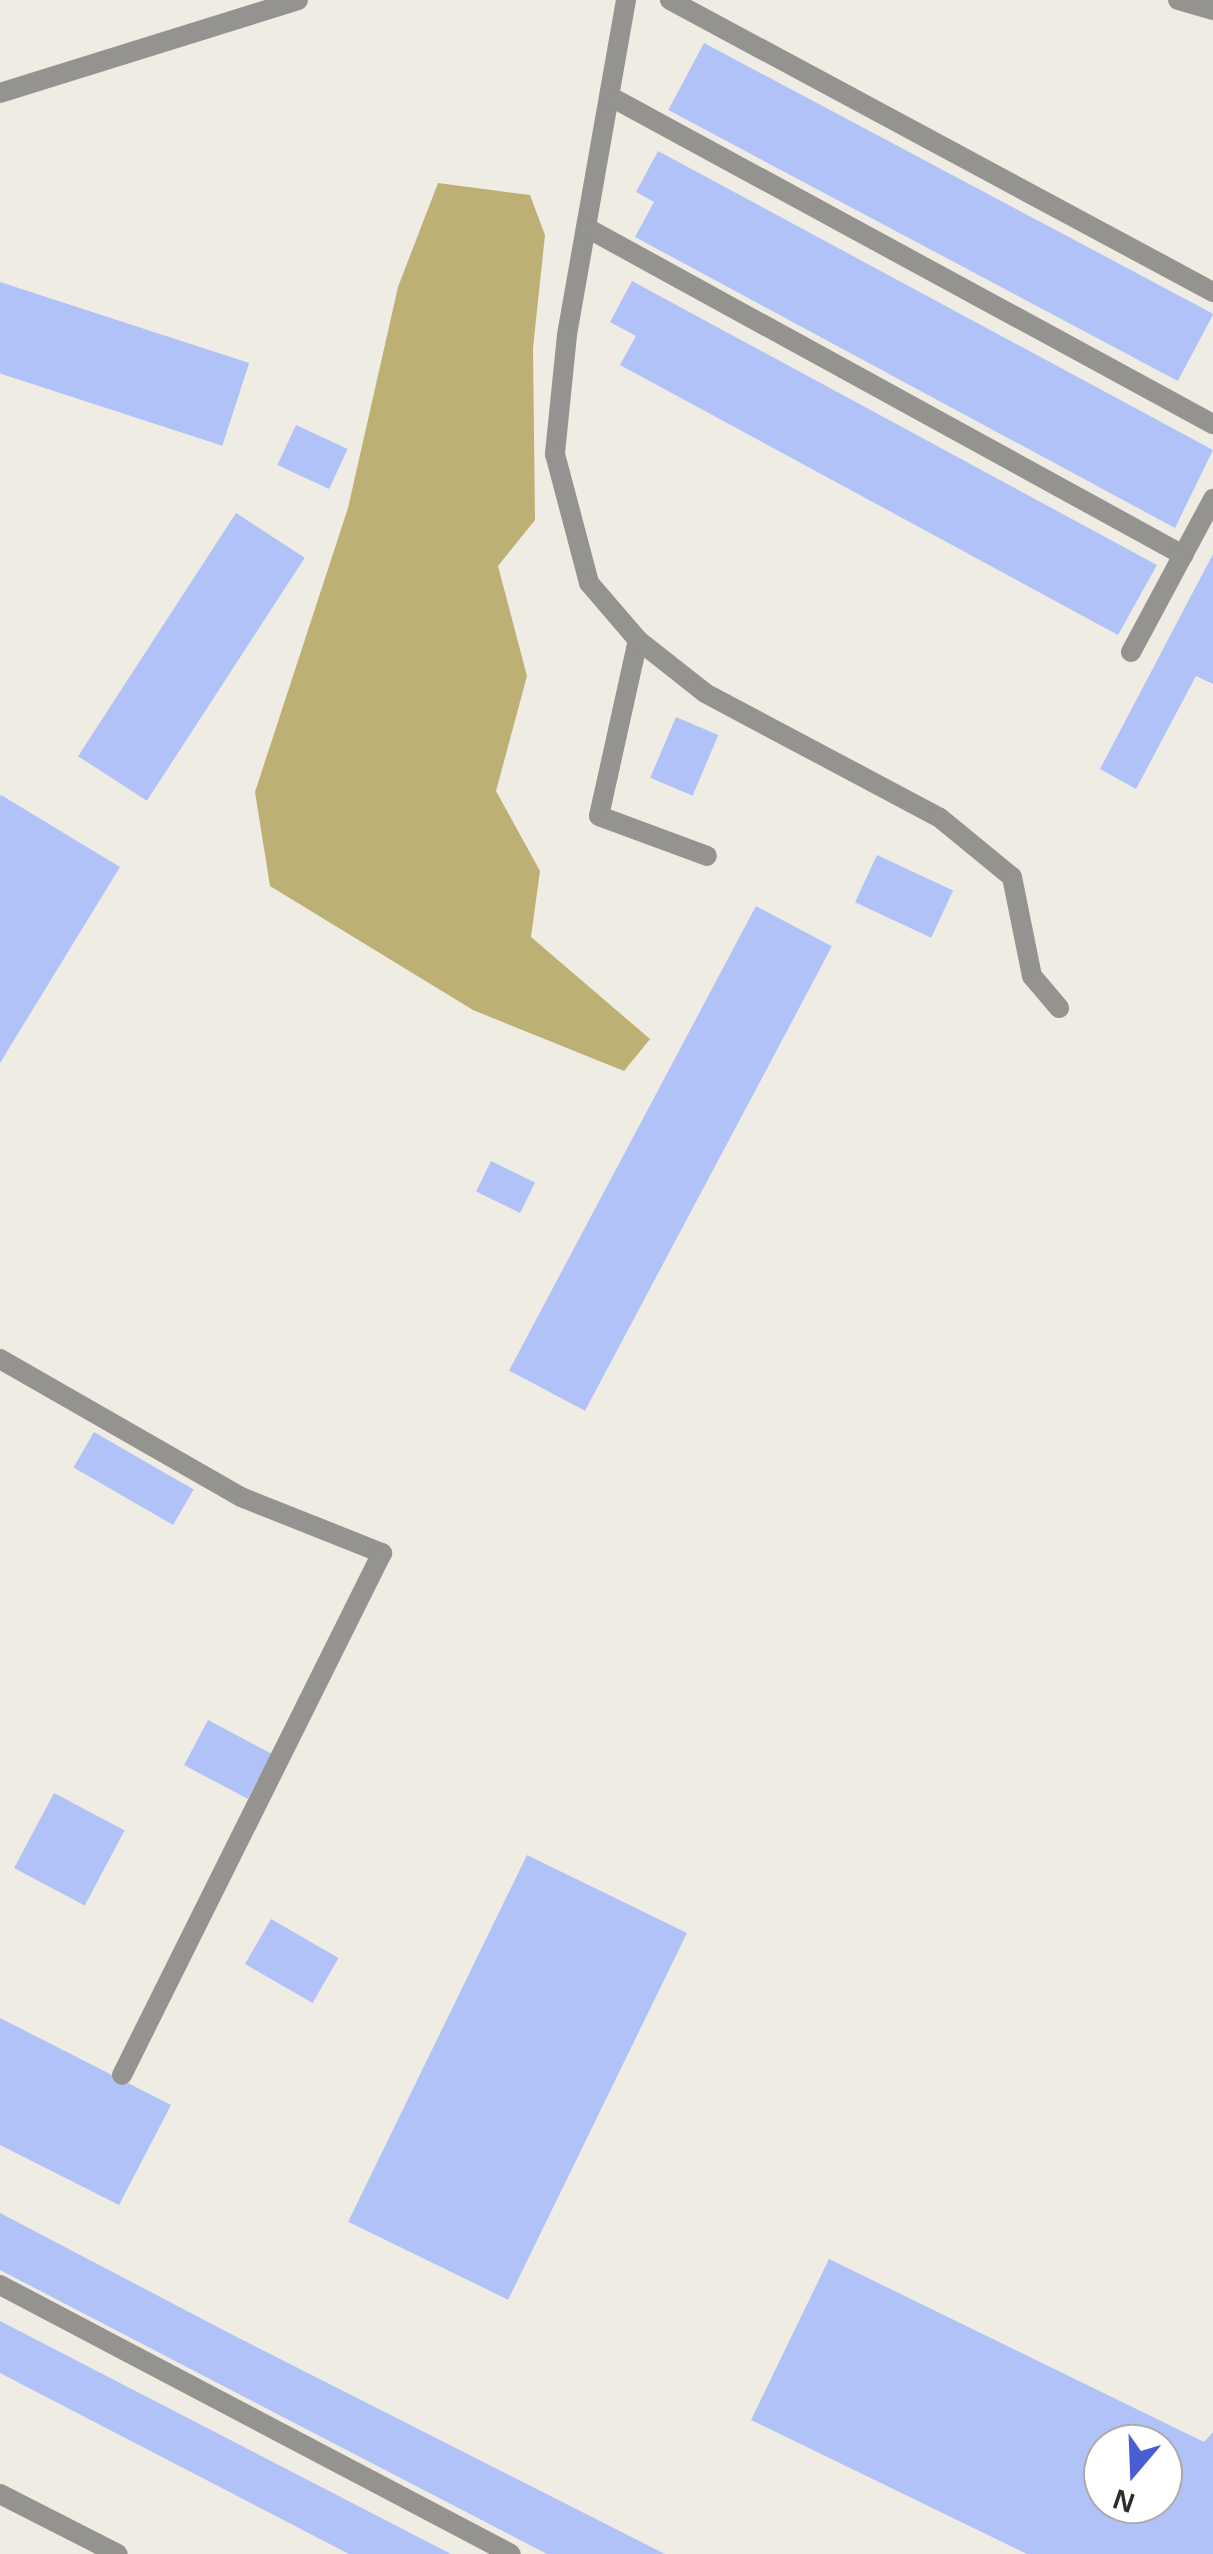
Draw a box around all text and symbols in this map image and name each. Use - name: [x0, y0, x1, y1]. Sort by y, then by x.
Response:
- north arrow: [1083, 2424, 1183, 2524]
- text: N: [1109, 2483, 1138, 2519]

